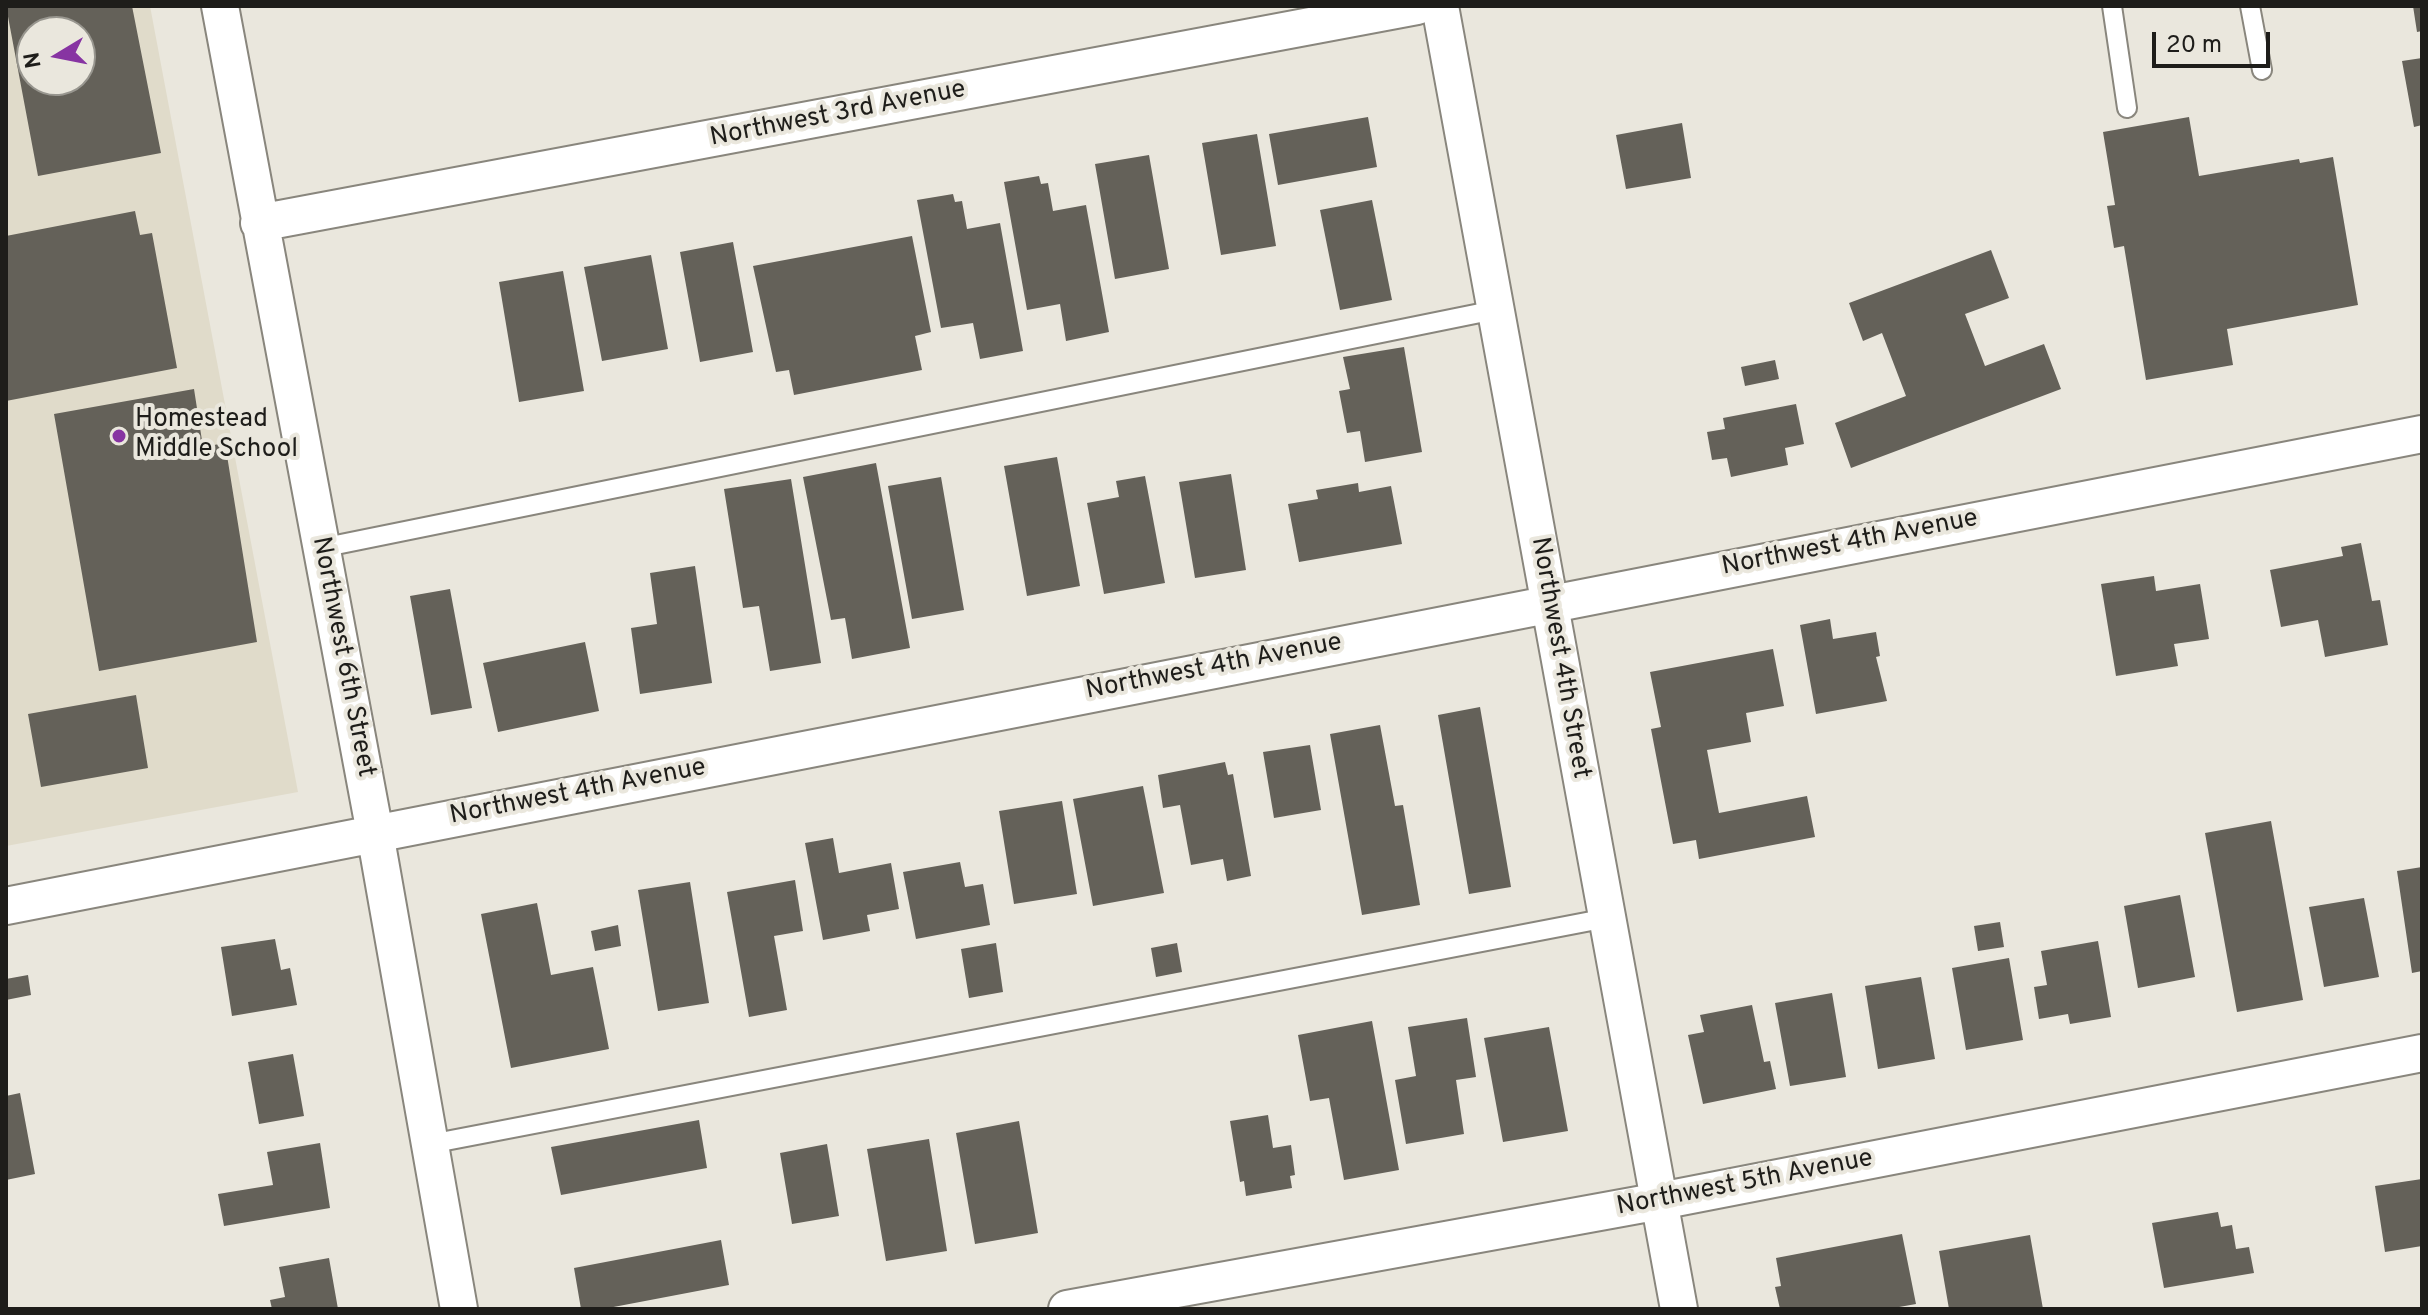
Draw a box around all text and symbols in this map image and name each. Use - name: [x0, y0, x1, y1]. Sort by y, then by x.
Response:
- north arrow: [16, 16, 96, 96]
- scale bar: [2156, 16, 2274, 66]
- text: 20 m: [2166, 31, 2222, 61]
- text: N: [19, 50, 49, 70]
- street label: Northwest 3rd Avenue: [708, 75, 968, 155]
- place label: Homestead Middle School: [135, 405, 298, 466]
- marker: Homestead Middle School: [110, 427, 128, 445]
- street label: Northwest 4th Avenue: [1719, 504, 1981, 584]
- street label: Northwest 6th Street: [303, 534, 381, 780]
- street label: Northwest 4th Street: [1522, 535, 1596, 781]
- street label: Northwest 4th Avenue: [1083, 628, 1345, 708]
- street label: Northwest 4th Avenue: [447, 753, 709, 833]
- street label: Northwest 5th Avenue: [1614, 1144, 1876, 1224]

